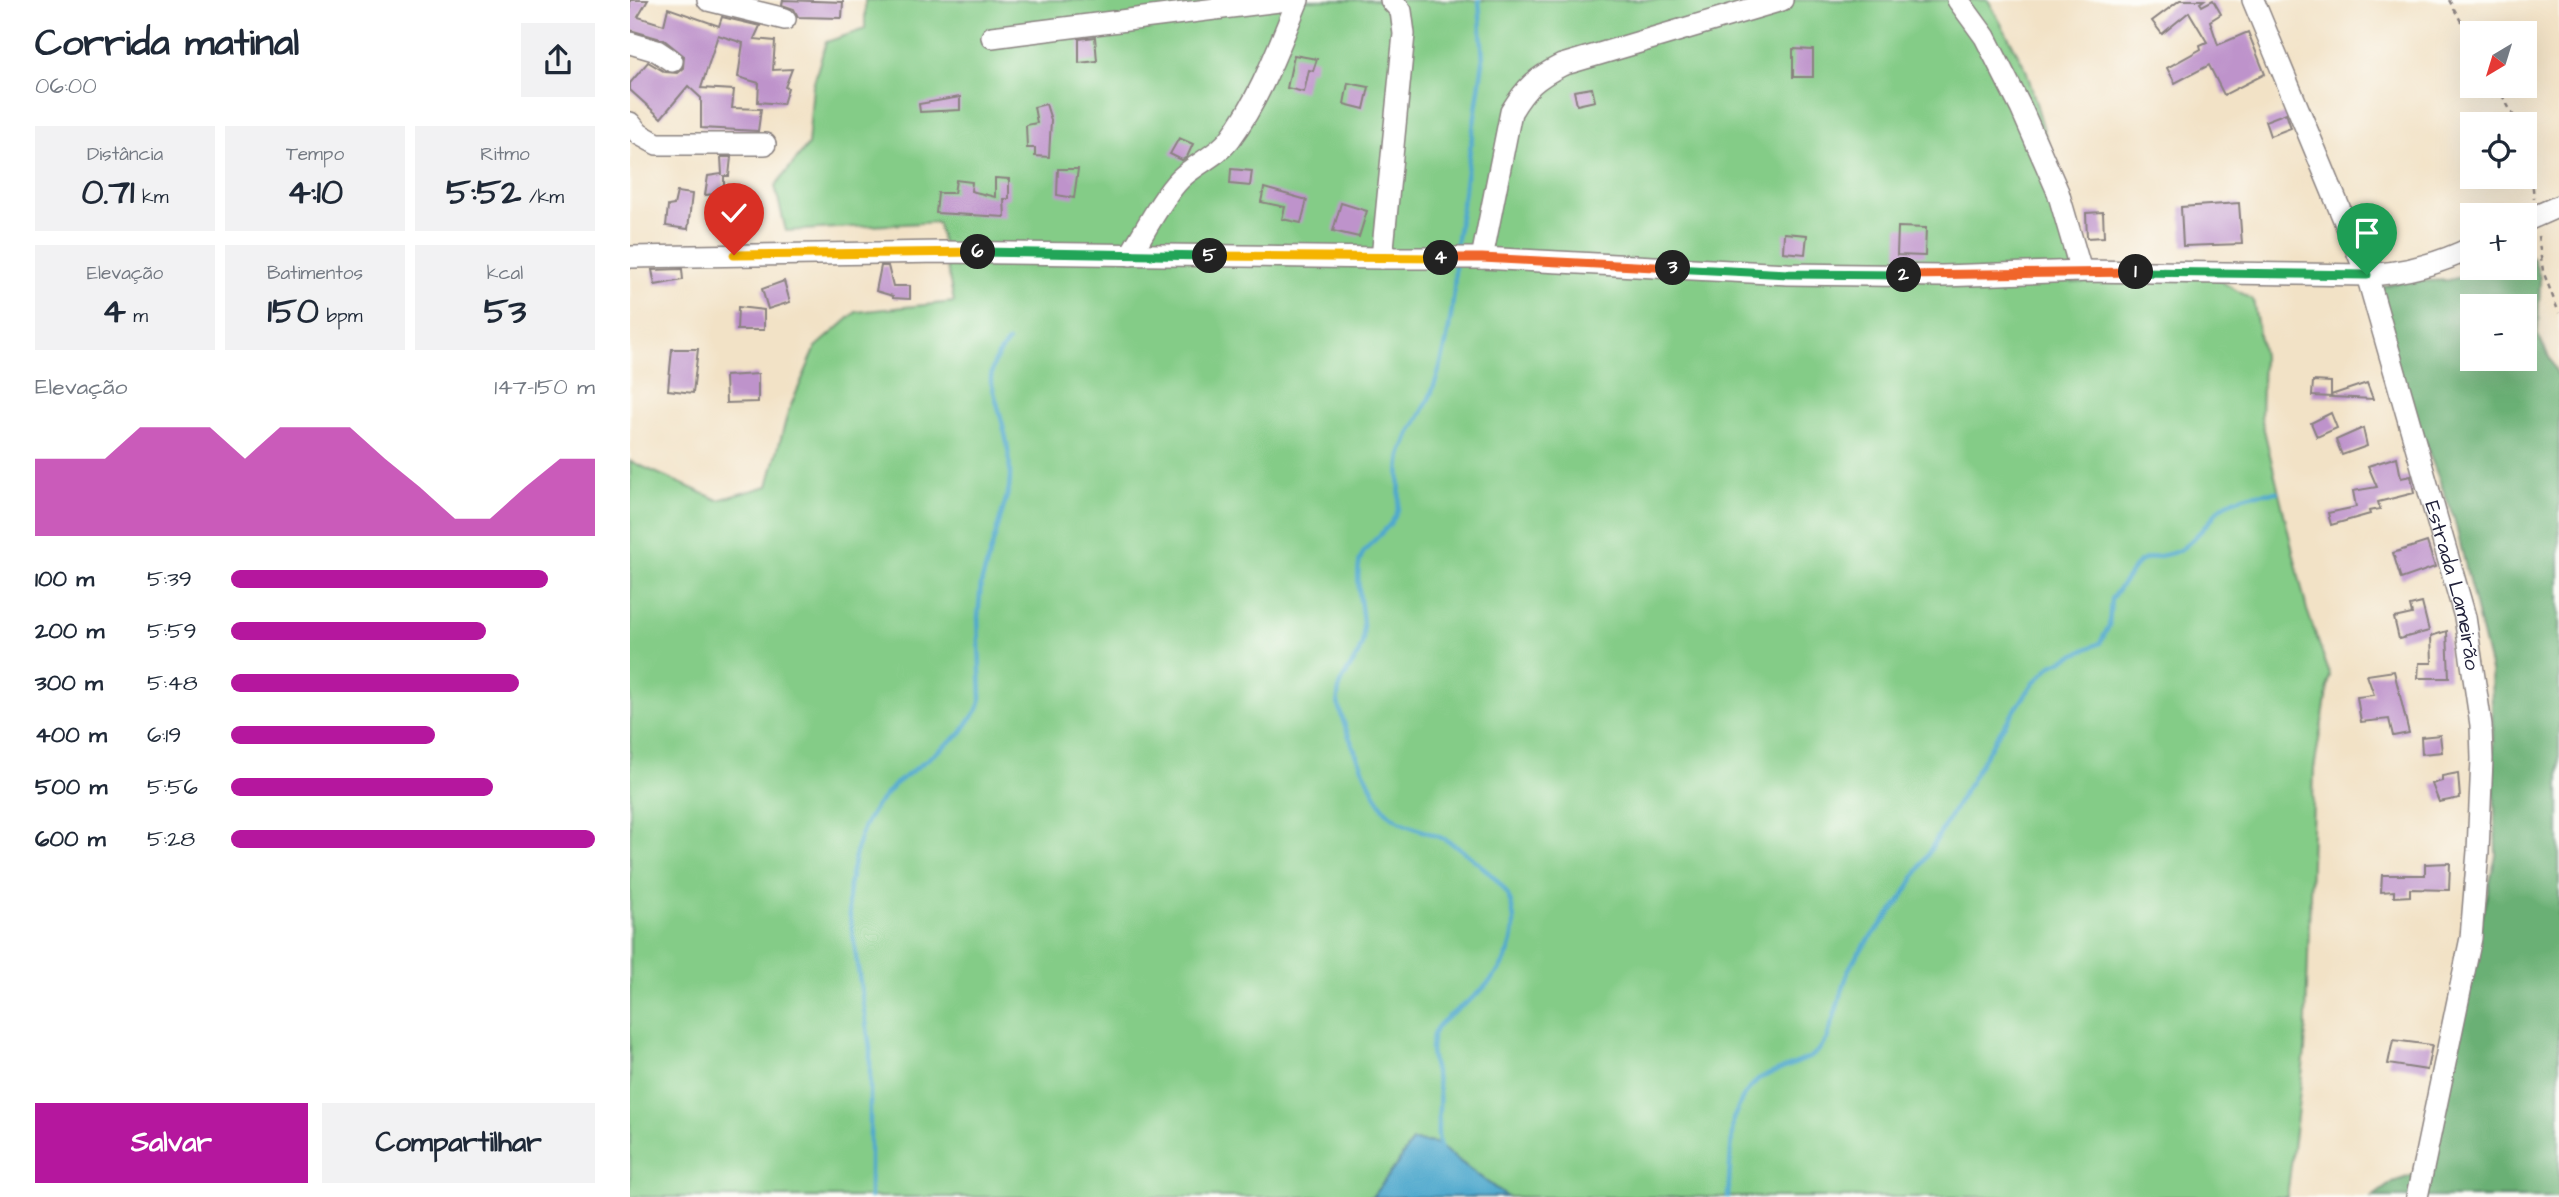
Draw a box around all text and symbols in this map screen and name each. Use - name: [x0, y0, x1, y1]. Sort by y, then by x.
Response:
- text: Corrida matinal: [35, 18, 299, 70]
- north arrow: [2460, 21, 2538, 98]
- map controls: [2460, 21, 2537, 371]
- button: share: [521, 23, 595, 97]
- text: 06:00: [35, 70, 97, 102]
- button: locate: [2460, 112, 2537, 189]
- text: Distância: [87, 141, 163, 168]
- text: Tempo: [286, 141, 344, 168]
- text: Ritmo: [480, 141, 530, 168]
- text: 0.71: [81, 168, 134, 217]
- text: 4:10: [287, 168, 343, 217]
- text: 5:52: [446, 168, 521, 217]
- pin: [704, 183, 764, 255]
- text: km: [134, 184, 169, 211]
- text: /km: [521, 184, 564, 211]
- icon: check: [715, 194, 753, 232]
- pin: [2337, 203, 2397, 275]
- button: +: [2460, 203, 2537, 280]
- icon: arrive: [2348, 214, 2386, 252]
- pin: 6: [960, 234, 996, 270]
- text: 6: [972, 238, 983, 265]
- pin: 5: [1192, 238, 1228, 274]
- pin: 4: [1424, 240, 1458, 276]
- text: 5: [1203, 242, 1216, 269]
- text: 4: [1434, 244, 1447, 271]
- pin: 3: [1656, 250, 1690, 286]
- text: 3: [1668, 254, 1677, 281]
- pin: 1: [2118, 254, 2154, 290]
- pin: 2: [1886, 258, 1922, 292]
- text: 1: [2134, 258, 2137, 285]
- text: Elevação: [87, 260, 163, 287]
- text: Batimentos: [267, 260, 363, 287]
- text: kcal: [487, 260, 523, 287]
- text: 2: [1898, 261, 1909, 288]
- text: 4: [102, 287, 126, 336]
- text: 150: [268, 287, 319, 336]
- text: 53: [484, 287, 526, 336]
- button: −: [2460, 294, 2537, 371]
- text: m: [126, 303, 148, 330]
- text: bpm: [319, 303, 362, 330]
- text: Elevação: [35, 371, 128, 403]
- text: 147–150 m: [494, 371, 595, 403]
- street label: Estrada Lameirão: [2417, 497, 2487, 672]
- text: 100 m: [35, 563, 94, 595]
- text: 5:39: [147, 563, 192, 595]
- text: 200 m: [35, 615, 104, 647]
- text: 5:59: [147, 615, 197, 647]
- text: 300 m: [35, 667, 103, 699]
- text: 5:48: [147, 667, 198, 699]
- text: 400 m: [35, 719, 107, 751]
- text: 6:19: [147, 719, 181, 751]
- text: 500 m: [35, 771, 107, 803]
- text: 5:56: [147, 771, 198, 803]
- text: 600 m: [35, 823, 106, 855]
- text: 5:28: [147, 823, 195, 855]
- button: Salvar: [35, 1103, 308, 1183]
- button: Compartilhar: [322, 1103, 595, 1183]

